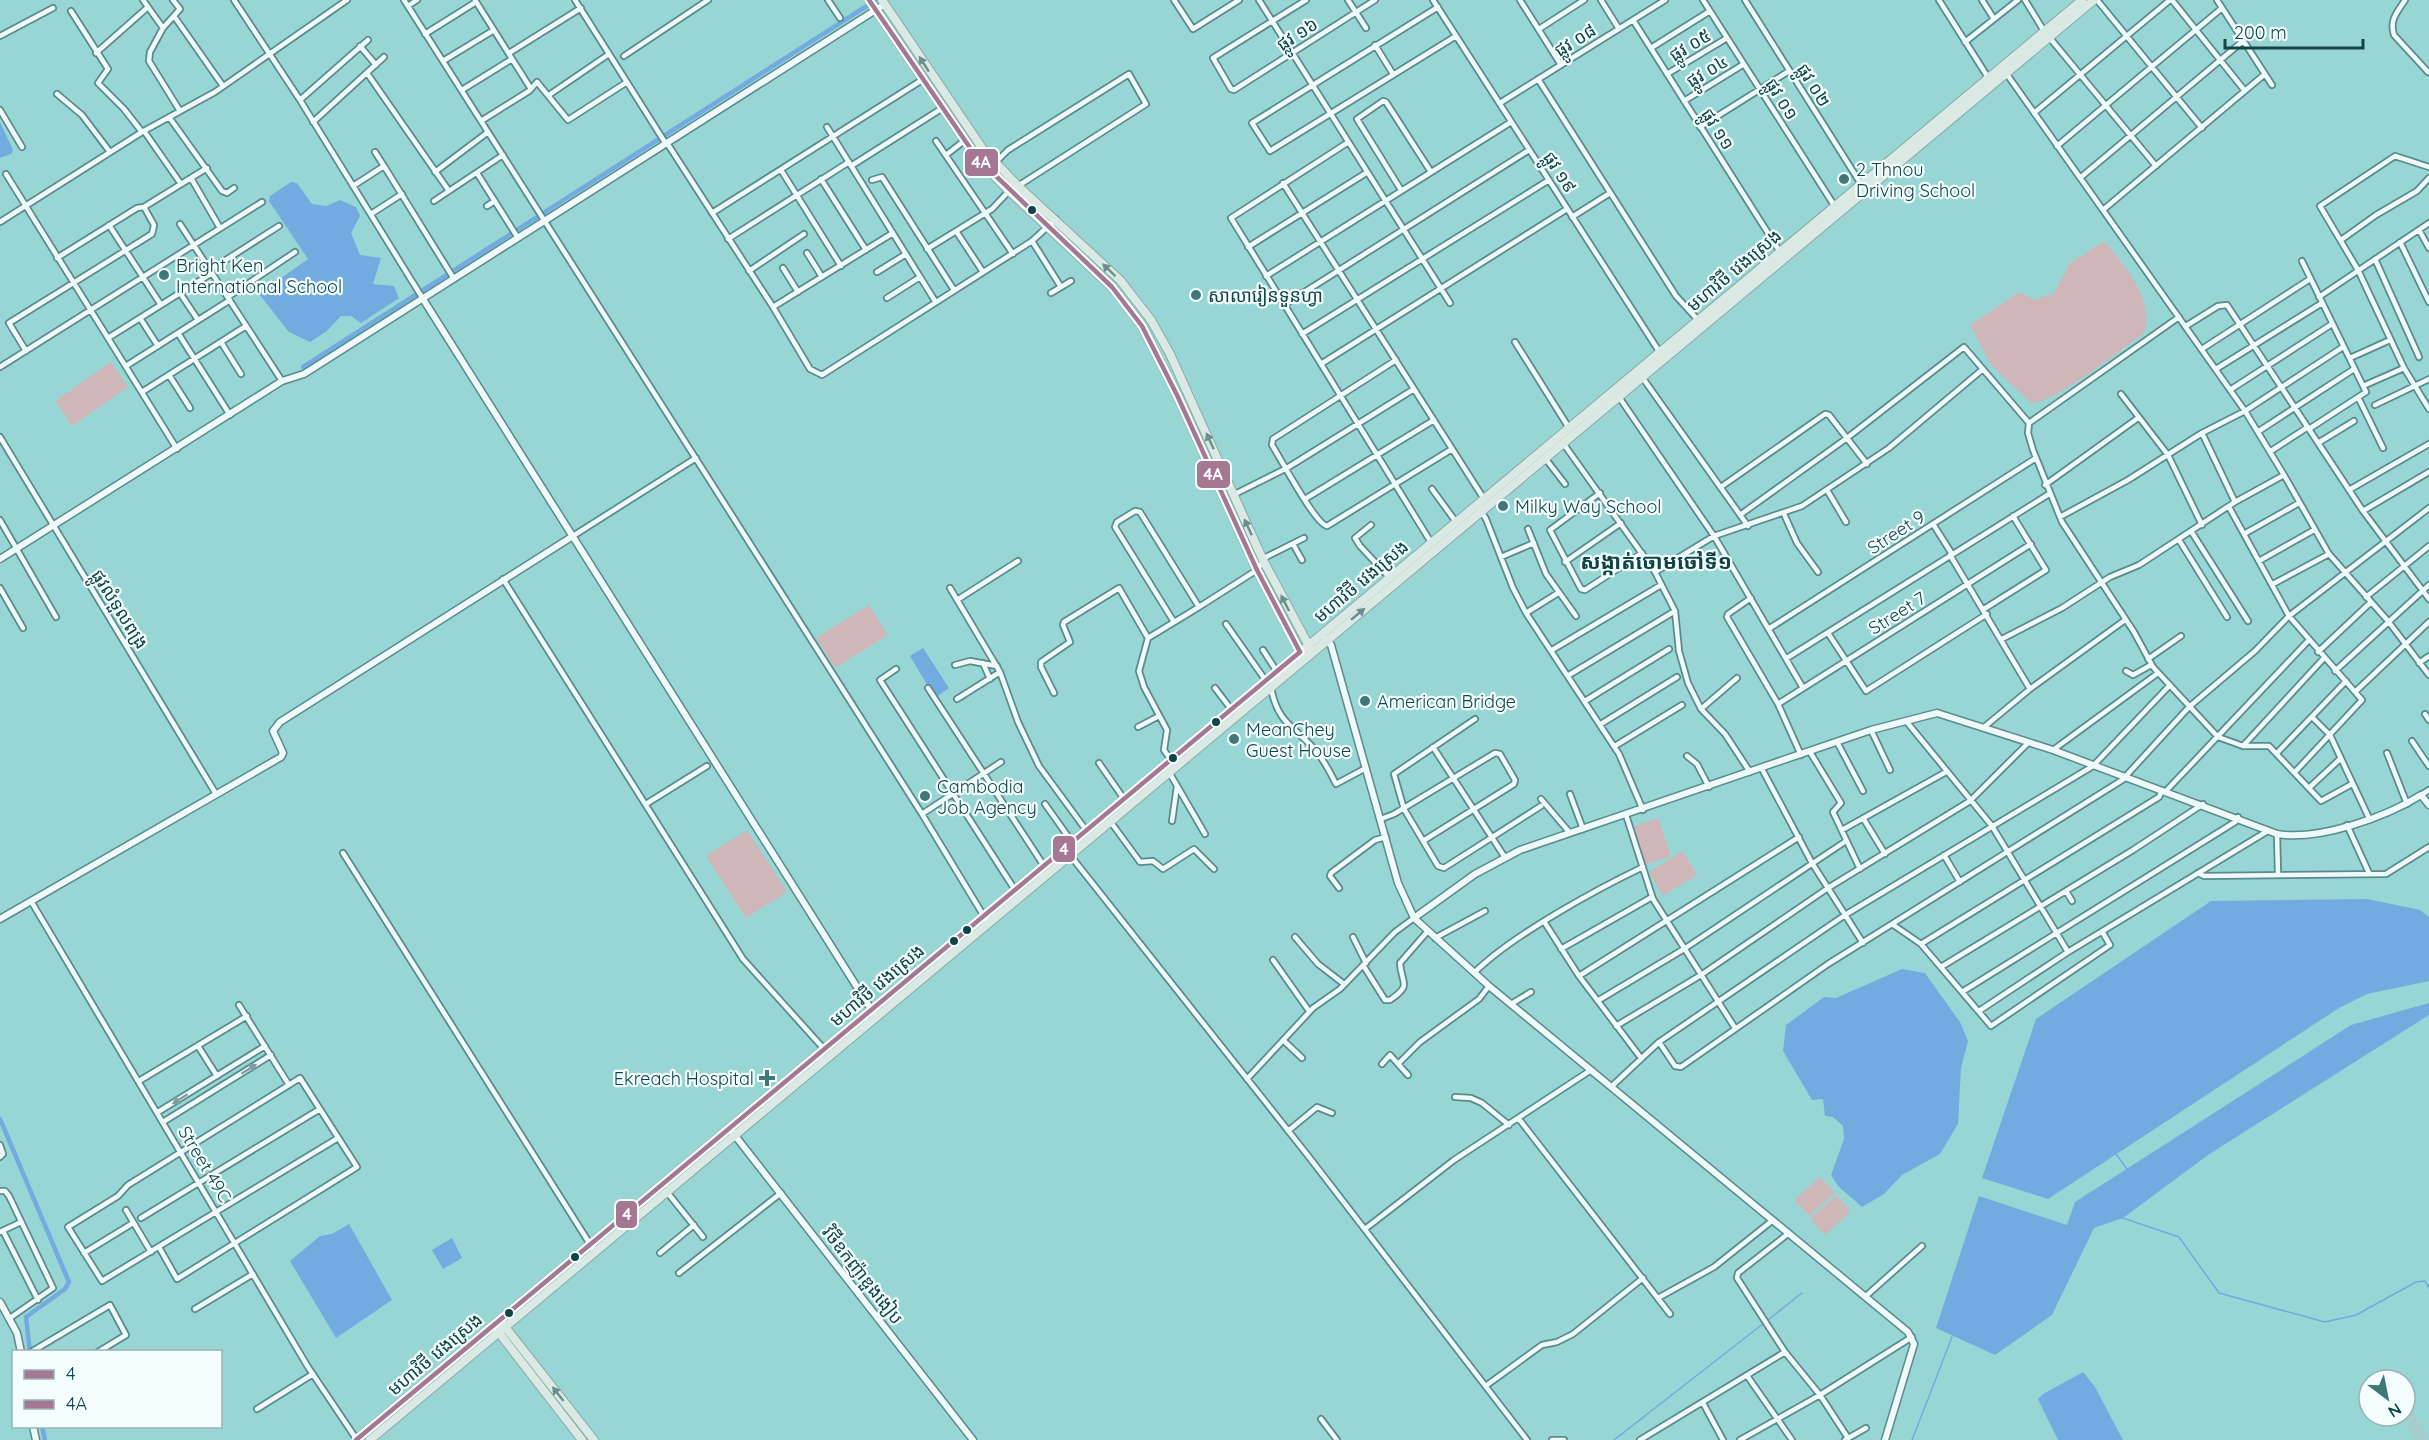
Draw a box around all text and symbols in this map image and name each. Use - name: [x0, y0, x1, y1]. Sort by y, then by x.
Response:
- street label: ផ្លូវ ១៦: [1272, 12, 1325, 60]
- scale bar: [2225, 12, 2363, 50]
- street label: ផ្លូវ ០៨: [1550, 18, 1603, 66]
- text: 200 m: [2234, 21, 2287, 44]
- street label: ផ្លូវ ០៥: [1665, 24, 1718, 71]
- street label: ផ្លូវ ០៤: [1682, 50, 1735, 97]
- one-way arrow: [919, 56, 930, 72]
- street label: ផ្លូវ ០២: [1787, 59, 1836, 114]
- street label: ផ្លូវ ០១: [1756, 74, 1804, 127]
- street label: ផ្លូវ ១១: [1692, 104, 1740, 157]
- street label: ផ្លូវ ១៩: [1534, 147, 1582, 200]
- line badge: 4A: [964, 148, 999, 177]
- text: 4A: [971, 152, 992, 172]
- place label: 2 Thnou Driving School: [1856, 158, 1975, 202]
- marker: 2 Thnou Driving School: [1837, 172, 1851, 186]
- unlabelled marker: [1026, 204, 1038, 216]
- street label: មហាវិថី វេងស្រេង: [1682, 224, 1786, 316]
- place label: Bright Ken International School: [176, 254, 342, 298]
- one-way arrow: [1103, 263, 1117, 277]
- marker: Bright Ken International School: [157, 268, 171, 282]
- place label: សាលារៀនទួនហ្វា: [1208, 284, 1323, 307]
- marker: សាលារៀនទួនហ្វា: [1189, 288, 1203, 302]
- one-way arrow: [1205, 432, 1215, 450]
- line badge: 4A: [1196, 460, 1231, 489]
- text: 4A: [1203, 464, 1224, 484]
- place label: Milky Way School: [1515, 495, 1661, 518]
- marker: Milky Way School: [1496, 499, 1510, 513]
- street label: Street 9: [1863, 505, 1929, 559]
- one-way arrow: [1244, 519, 1253, 536]
- street label: មហាវិថី វេងស្រេង: [1309, 535, 1413, 627]
- district label: សង្កាត់ចោមចៅទី១: [1580, 548, 1732, 576]
- street label: ផ្លូវលំទួលពង្រ: [82, 565, 153, 656]
- street label: Street 7: [1864, 586, 1930, 640]
- one-way arrow: [1280, 594, 1290, 611]
- one-way arrow: [1350, 608, 1366, 621]
- place label: American Bridge: [1377, 690, 1516, 713]
- marker: American Bridge: [1358, 694, 1372, 708]
- unlabelled marker: [1210, 716, 1222, 728]
- place label: MeanChey Guest House: [1246, 718, 1351, 762]
- marker: MeanChey Guest House: [1227, 732, 1241, 746]
- unlabelled marker: [1167, 752, 1179, 764]
- place label: Cambodia Job Agency: [937, 775, 1037, 819]
- marker: Cambodia Job Agency: [918, 789, 932, 803]
- line badge: 4: [1052, 835, 1076, 863]
- text: 4: [1059, 839, 1069, 859]
- unlabelled marker: [961, 924, 973, 936]
- unlabelled marker: [948, 935, 960, 947]
- street label: មហាវិថី វេងស្រេង: [825, 939, 929, 1031]
- one-way arrow: [241, 1064, 258, 1074]
- place label: Ekreach Hospital: [614, 1067, 754, 1090]
- marker: Ekreach Hospital: [758, 1069, 776, 1087]
- one-way arrow: [171, 1093, 188, 1104]
- street label: Street 49C: [173, 1122, 237, 1207]
- line badge: 4: [615, 1200, 638, 1229]
- text: 4: [622, 1204, 632, 1224]
- street label: វិថីឧកញ៉ាឌួងងៀប: [816, 1220, 909, 1329]
- unlabelled marker: [569, 1251, 581, 1263]
- unlabelled marker: [503, 1307, 515, 1319]
- street label: មហាវិថី វេងស្រេង: [383, 1308, 487, 1400]
- legend: [12, 1350, 222, 1428]
- text: 4: [66, 1362, 76, 1385]
- north arrow: [2357, 1368, 2417, 1428]
- one-way arrow: [551, 1386, 564, 1402]
- text: 4A: [66, 1392, 87, 1415]
- text: N: [2385, 1399, 2405, 1422]

